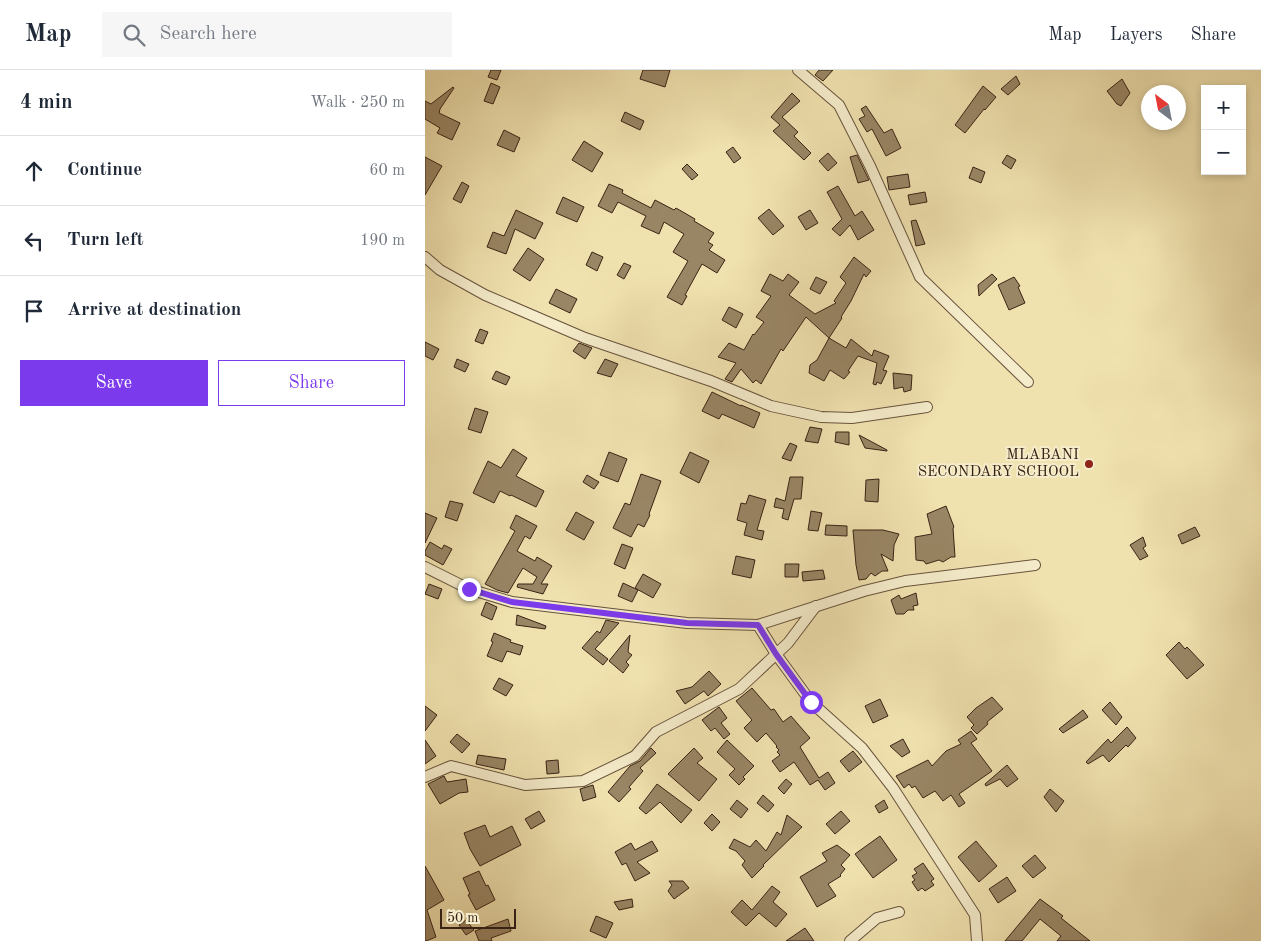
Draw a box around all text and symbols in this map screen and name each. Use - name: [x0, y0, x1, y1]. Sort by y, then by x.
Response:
- search box: [102, 12, 452, 57]
- icon: search: [120, 21, 148, 49]
- text: Map: [25, 23, 72, 47]
- text: Search here: [160, 25, 257, 44]
- text: Map: [1048, 26, 1082, 44]
- text: Layers: [1110, 26, 1162, 44]
- text: Share: [1190, 26, 1236, 44]
- north arrow: [1141, 85, 1186, 130]
- map controls: [1201, 85, 1246, 175]
- button: +: [1201, 85, 1246, 130]
- text: 4 min: [20, 92, 73, 113]
- text: Walk · 250 m: [310, 95, 405, 111]
- button: −: [1201, 130, 1246, 175]
- icon: ahead: [20, 157, 48, 185]
- text: Continue: [67, 161, 142, 180]
- text: 60 m: [369, 163, 405, 179]
- icon: left: [20, 227, 48, 255]
- text: Turn left: [67, 231, 144, 250]
- text: 190 m: [360, 233, 405, 249]
- icon: arrive: [20, 297, 48, 325]
- text: Arrive at destination: [67, 301, 241, 320]
- button: Save: [20, 360, 208, 406]
- button: Share: [218, 360, 405, 406]
- place label: MLABANI SECONDARY SCHOOL: [918, 448, 1079, 480]
- marker: MLABANI SECONDARY SCHOOL: [1083, 458, 1095, 470]
- route end: [458, 578, 481, 601]
- route start: [800, 691, 823, 714]
- scale bar: [440, 906, 516, 929]
- text: 50 m: [447, 911, 478, 925]

